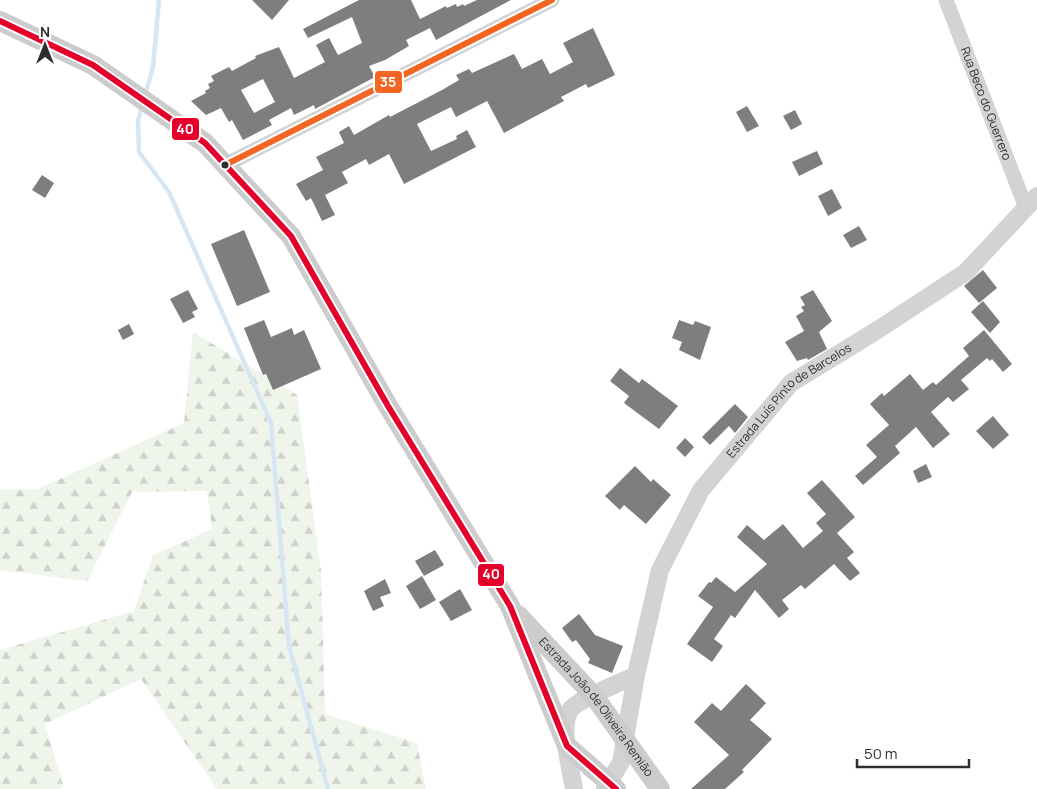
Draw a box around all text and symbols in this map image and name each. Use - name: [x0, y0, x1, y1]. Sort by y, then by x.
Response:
- north arrow: [20, 20, 70, 70]
- text: N: [40, 22, 50, 41]
- street label: Rua Beco do Guerrero: [957, 44, 1016, 163]
- line badge: 35: [374, 70, 403, 94]
- text: 35: [380, 72, 396, 91]
- line badge: 40: [171, 117, 200, 141]
- text: 40: [176, 119, 194, 138]
- unlabelled marker: [220, 160, 230, 170]
- street label: Estrada Luís Pinto de Barcelos: [722, 339, 855, 461]
- line badge: 40: [477, 563, 505, 587]
- text: 40: [482, 564, 500, 583]
- street label: Estrada João de Oliveira Remião: [535, 633, 658, 780]
- scale bar: [857, 736, 970, 768]
- text: 50 m: [864, 743, 898, 764]

